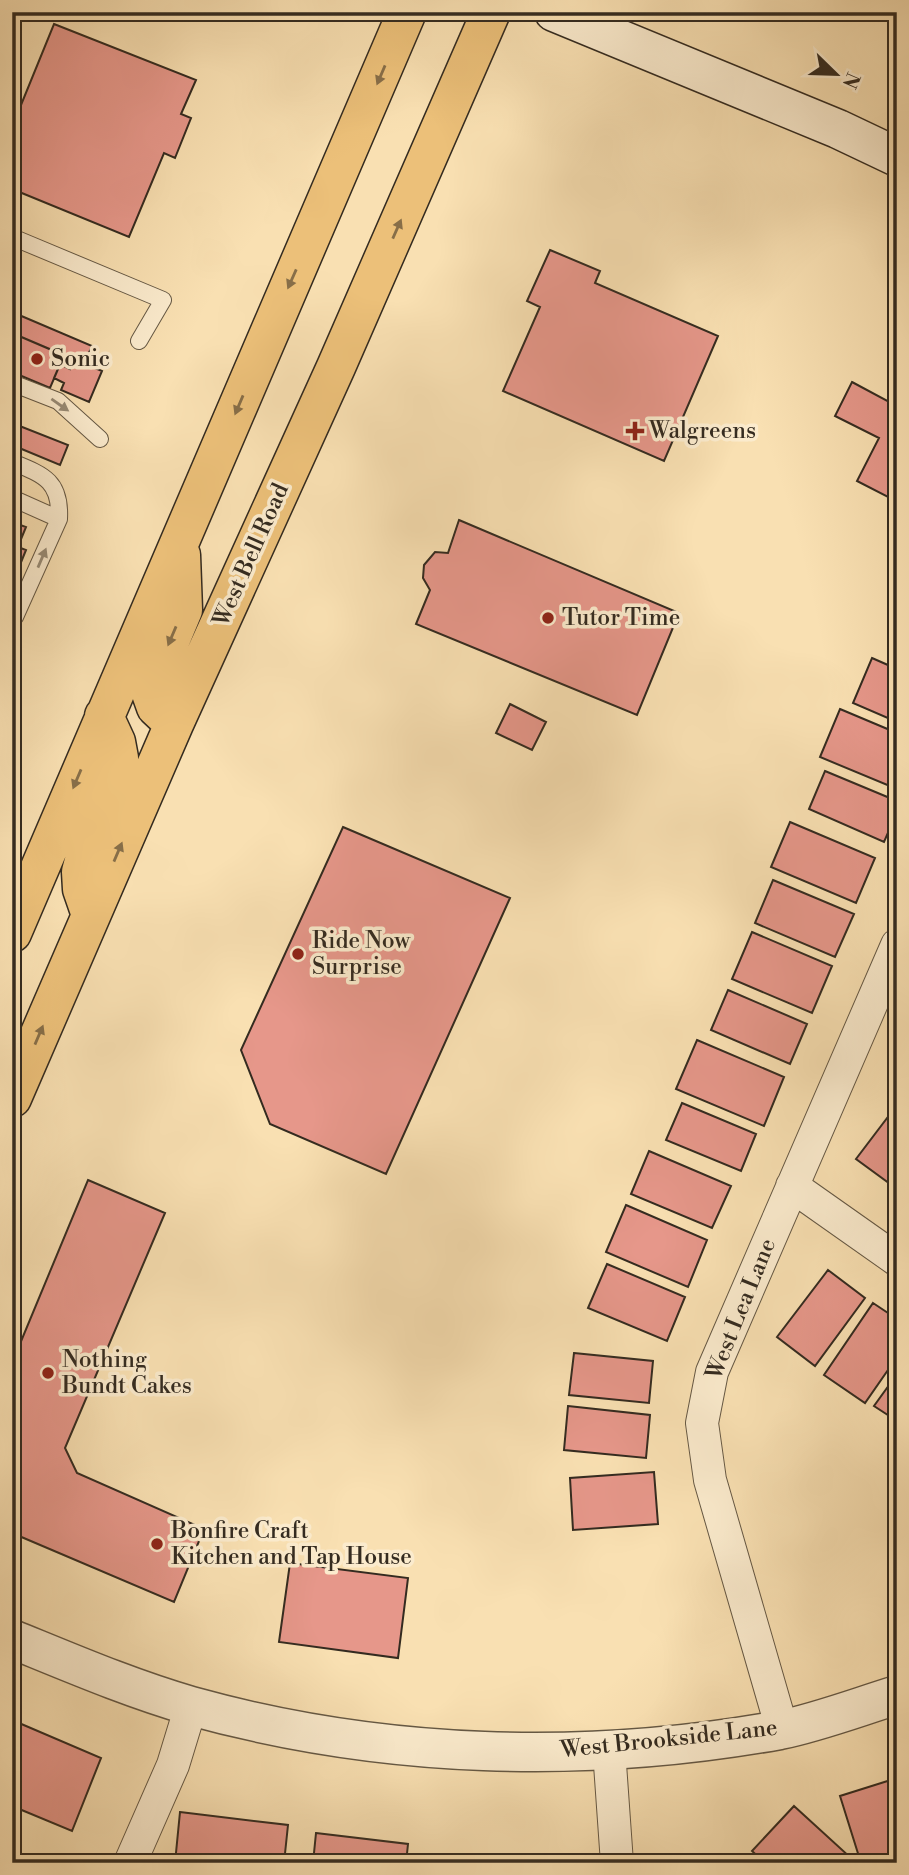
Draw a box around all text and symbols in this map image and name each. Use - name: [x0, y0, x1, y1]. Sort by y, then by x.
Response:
- north arrow: [800, 38, 870, 108]
- one-way arrow: [375, 65, 386, 86]
- text: N: [837, 69, 865, 92]
- one-way arrow: [391, 219, 403, 239]
- one-way arrow: [286, 269, 297, 290]
- place label: Sonic: [51, 345, 110, 373]
- marker: Sonic: [29, 351, 45, 367]
- one-way arrow: [233, 394, 244, 415]
- one-way arrow: [51, 398, 69, 412]
- place label: Walgreens: [648, 417, 756, 445]
- marker: Walgreens: [627, 423, 643, 439]
- street label: West Bell Road: [207, 479, 295, 632]
- one-way arrow: [37, 547, 48, 568]
- place label: Tutor Time: [562, 604, 680, 632]
- marker: Tutor Time: [540, 610, 556, 626]
- one-way arrow: [167, 626, 178, 647]
- one-way arrow: [71, 769, 82, 790]
- one-way arrow: [113, 841, 124, 862]
- place label: Ride Now Surprise: [312, 927, 411, 981]
- marker: Ride Now Surprise: [290, 946, 306, 962]
- one-way arrow: [33, 1025, 45, 1045]
- street label: West Lea Lane: [700, 1234, 782, 1385]
- place label: Nothing Bundt Cakes: [61, 1346, 192, 1400]
- marker: Nothing Bundt Cakes: [40, 1365, 56, 1381]
- place label: Bonfire Craft Kitchen and Tap House: [170, 1517, 412, 1571]
- marker: Bonfire Craft Kitchen and Tap House: [149, 1536, 165, 1552]
- street label: West Brookside Lane: [558, 1714, 779, 1764]

